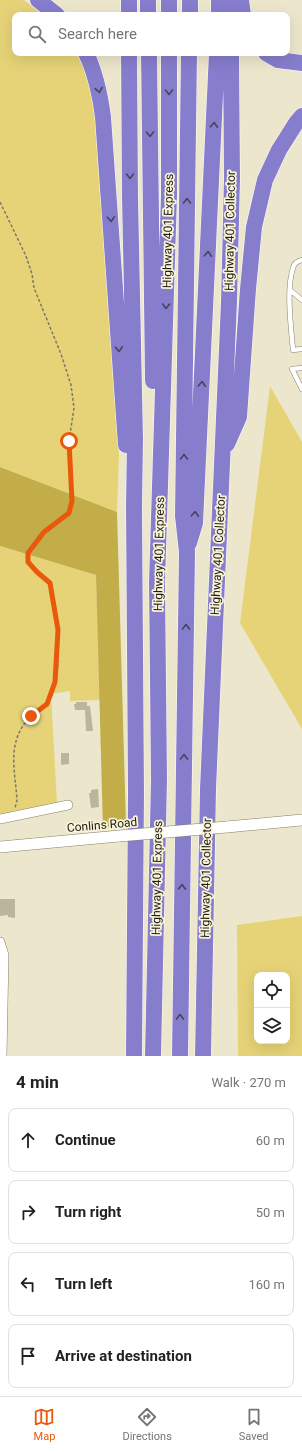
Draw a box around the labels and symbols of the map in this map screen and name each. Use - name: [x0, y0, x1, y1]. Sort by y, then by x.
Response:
- one-way arrow: [94, 87, 102, 93]
- one-way arrow: [165, 89, 173, 95]
- one-way arrow: [210, 122, 218, 128]
- one-way arrow: [146, 131, 154, 137]
- street label: Highway 401 Collector: [222, 171, 238, 291]
- one-way arrow: [126, 173, 134, 179]
- street label: Highway 401 Express: [160, 174, 176, 288]
- one-way arrow: [183, 198, 191, 204]
- one-way arrow: [106, 216, 115, 222]
- one-way arrow: [204, 251, 212, 257]
- one-way arrow: [161, 303, 170, 309]
- one-way arrow: [115, 346, 124, 352]
- one-way arrow: [198, 381, 206, 387]
- route start: [60, 432, 78, 450]
- one-way arrow: [180, 454, 188, 460]
- street label: Highway 401 Collector: [208, 495, 228, 615]
- street label: Highway 401 Express: [151, 497, 167, 611]
- one-way arrow: [191, 511, 200, 517]
- one-way arrow: [181, 624, 190, 630]
- route end: [22, 707, 40, 725]
- one-way arrow: [180, 754, 188, 760]
- street label: Conlins Road: [66, 815, 138, 835]
- street label: Highway 401 Collector: [198, 818, 214, 938]
- street label: Highway 401 Express: [149, 821, 165, 935]
- one-way arrow: [178, 884, 186, 890]
- one-way arrow: [176, 1014, 184, 1020]

